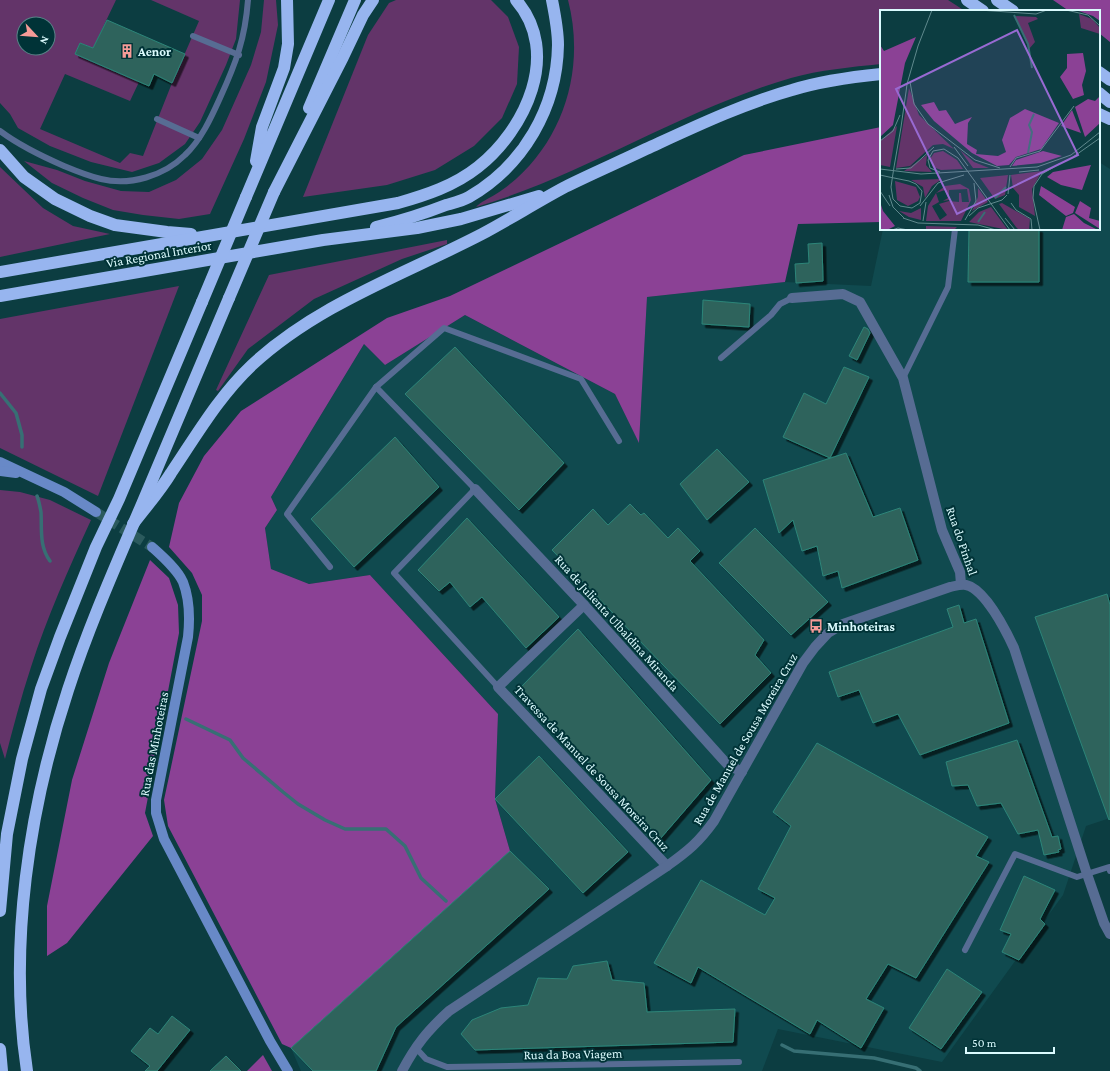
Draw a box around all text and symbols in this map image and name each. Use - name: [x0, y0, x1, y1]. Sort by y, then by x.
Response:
- inset map: [880, 10, 1100, 230]
- north arrow: [16, 16, 56, 56]
- text: N: [38, 34, 52, 47]
- building icon: Aenor: [119, 43, 135, 59]
- place label: Aenor: [137, 44, 172, 59]
- street label: Via Regional Interior: [105, 237, 213, 271]
- street label: Rua do Pinhal: [943, 505, 981, 578]
- street label: Rua de Julienta Ulbaldina Miranda: [552, 552, 682, 694]
- bus stop icon: Minhoteiras: [808, 618, 824, 634]
- place label: Minhoteiras: [827, 619, 895, 634]
- street label: Rua de Manuel de Sousa Moreira Cruz: [690, 650, 801, 828]
- street label: Travessa de Manuel de Sousa Moreira Cruz: [511, 682, 673, 854]
- street label: Rua das Minhoteiras: [137, 690, 171, 798]
- scale bar: [966, 1029, 1054, 1055]
- text: 50 m: [972, 1036, 997, 1050]
- street label: Rua da Boa Viagem: [524, 1046, 623, 1062]

